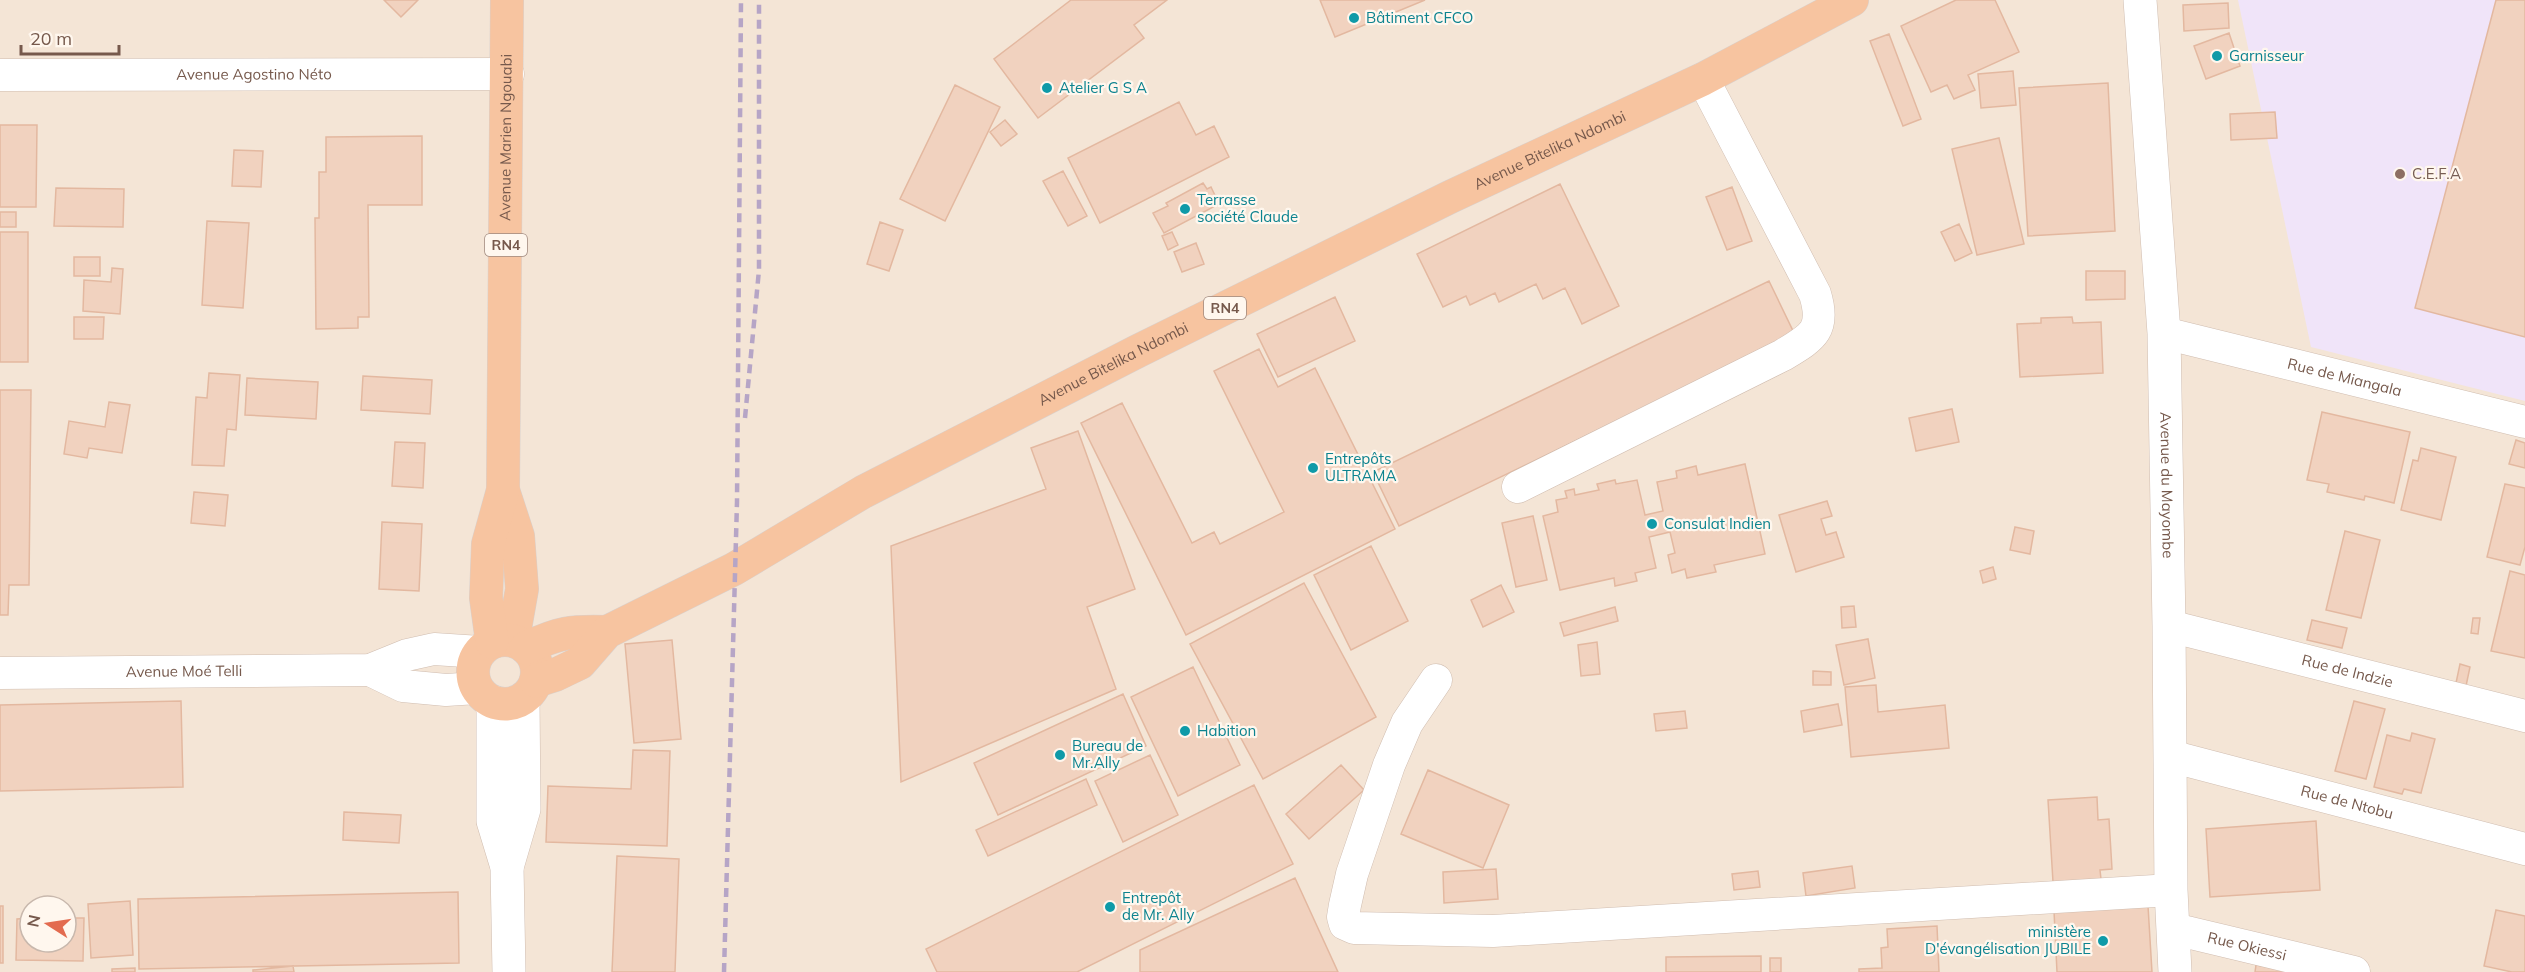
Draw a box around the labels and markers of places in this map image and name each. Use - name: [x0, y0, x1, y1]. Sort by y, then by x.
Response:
- place label: Bâtiment CFCO: [1366, 8, 1473, 27]
- marker: Bâtiment CFCO: [1347, 11, 1361, 25]
- place label: Garnisseur: [2229, 46, 2304, 65]
- marker: Garnisseur: [2210, 49, 2224, 63]
- place label: Atelier G S A: [1059, 78, 1147, 97]
- marker: Atelier G S A: [1040, 81, 1054, 95]
- place label: C.E.F.A: [2412, 164, 2461, 183]
- marker: C.E.F.A: [2393, 167, 2407, 181]
- place label: Terrasse société Claude: [1197, 190, 1298, 226]
- marker: Terrasse société Claude: [1178, 202, 1192, 216]
- place label: Entrepôts ULTRAMA: [1325, 449, 1396, 485]
- marker: Entrepôts ULTRAMA: [1306, 461, 1320, 475]
- place label: Consulat Indien: [1664, 514, 1771, 533]
- marker: Consulat Indien: [1645, 517, 1659, 531]
- place label: Habition: [1197, 721, 1256, 740]
- marker: Habition: [1178, 724, 1192, 738]
- place label: Bureau de Mr.Ally: [1072, 736, 1143, 772]
- marker: Bureau de Mr.Ally: [1053, 748, 1067, 762]
- place label: Entrepôt de Mr. Ally: [1122, 888, 1195, 924]
- marker: Entrepôt de Mr. Ally: [1103, 900, 1117, 914]
- place label: ministère D'évangélisation JUBILE: [1925, 922, 2091, 958]
- marker: ministère D'évangélisation JUBILE: [2096, 934, 2110, 948]

